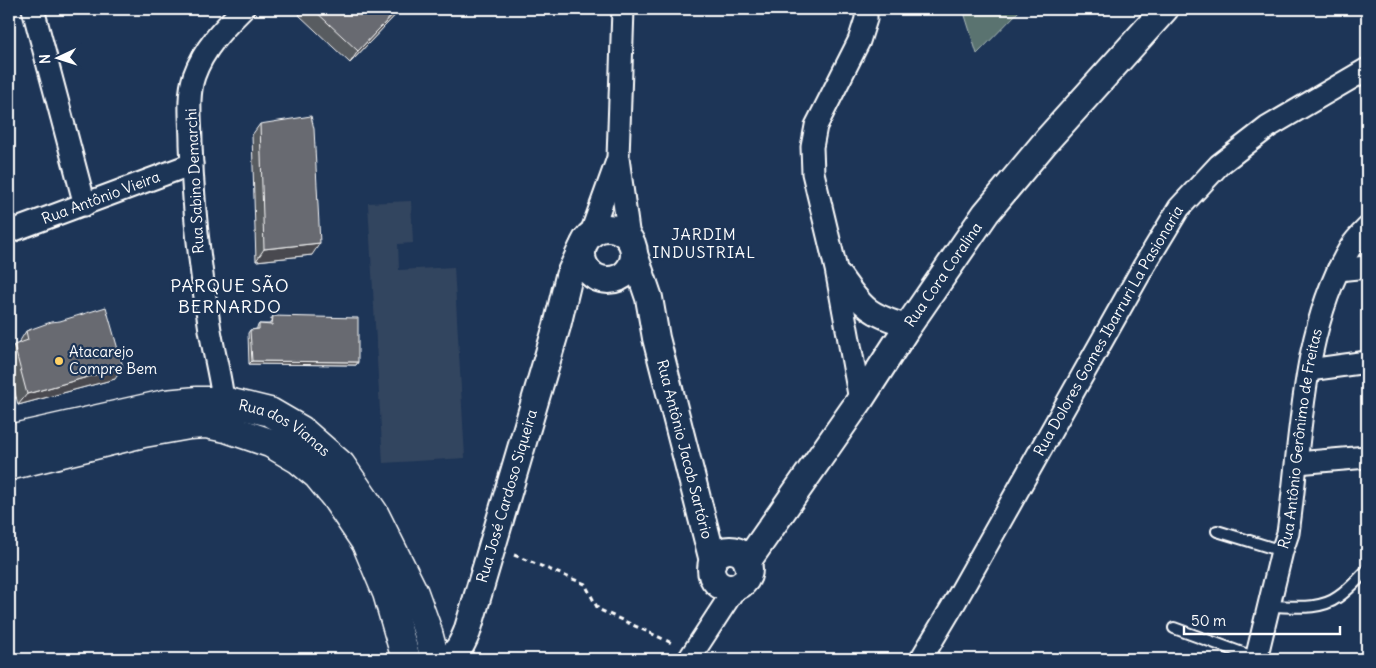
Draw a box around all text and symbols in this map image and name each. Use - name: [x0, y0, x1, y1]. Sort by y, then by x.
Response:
- north arrow: [32, 32, 82, 82]
- text: N: [36, 53, 54, 64]
- street label: Rua Sabino Demarchi: [181, 108, 208, 254]
- street label: Rua Antônio Vieira: [39, 167, 163, 228]
- street label: Rua Dolores Gomes Ibarruri La Pasionaria: [1029, 202, 1187, 459]
- street label: Rua Cora Coralina: [900, 218, 986, 331]
- district label: JARDIM INDUSTRIAL: [652, 224, 756, 262]
- district label: PARQUE SÃO BERNARDO: [170, 274, 290, 318]
- street label: Rua Antônio Gerônimo de Freitas: [1273, 326, 1326, 551]
- place label: Atacarejo Compre Bem: [69, 342, 157, 378]
- marker: Atacarejo Compre Bem: [53, 355, 65, 367]
- street label: Rua Antônio Jacob Sartório: [653, 357, 717, 541]
- street label: Rua dos Vianas: [237, 395, 334, 460]
- street label: Rua José Cardoso Siqueira: [472, 407, 541, 585]
- scale bar: [1184, 603, 1340, 635]
- text: 50 m: [1191, 611, 1226, 630]

